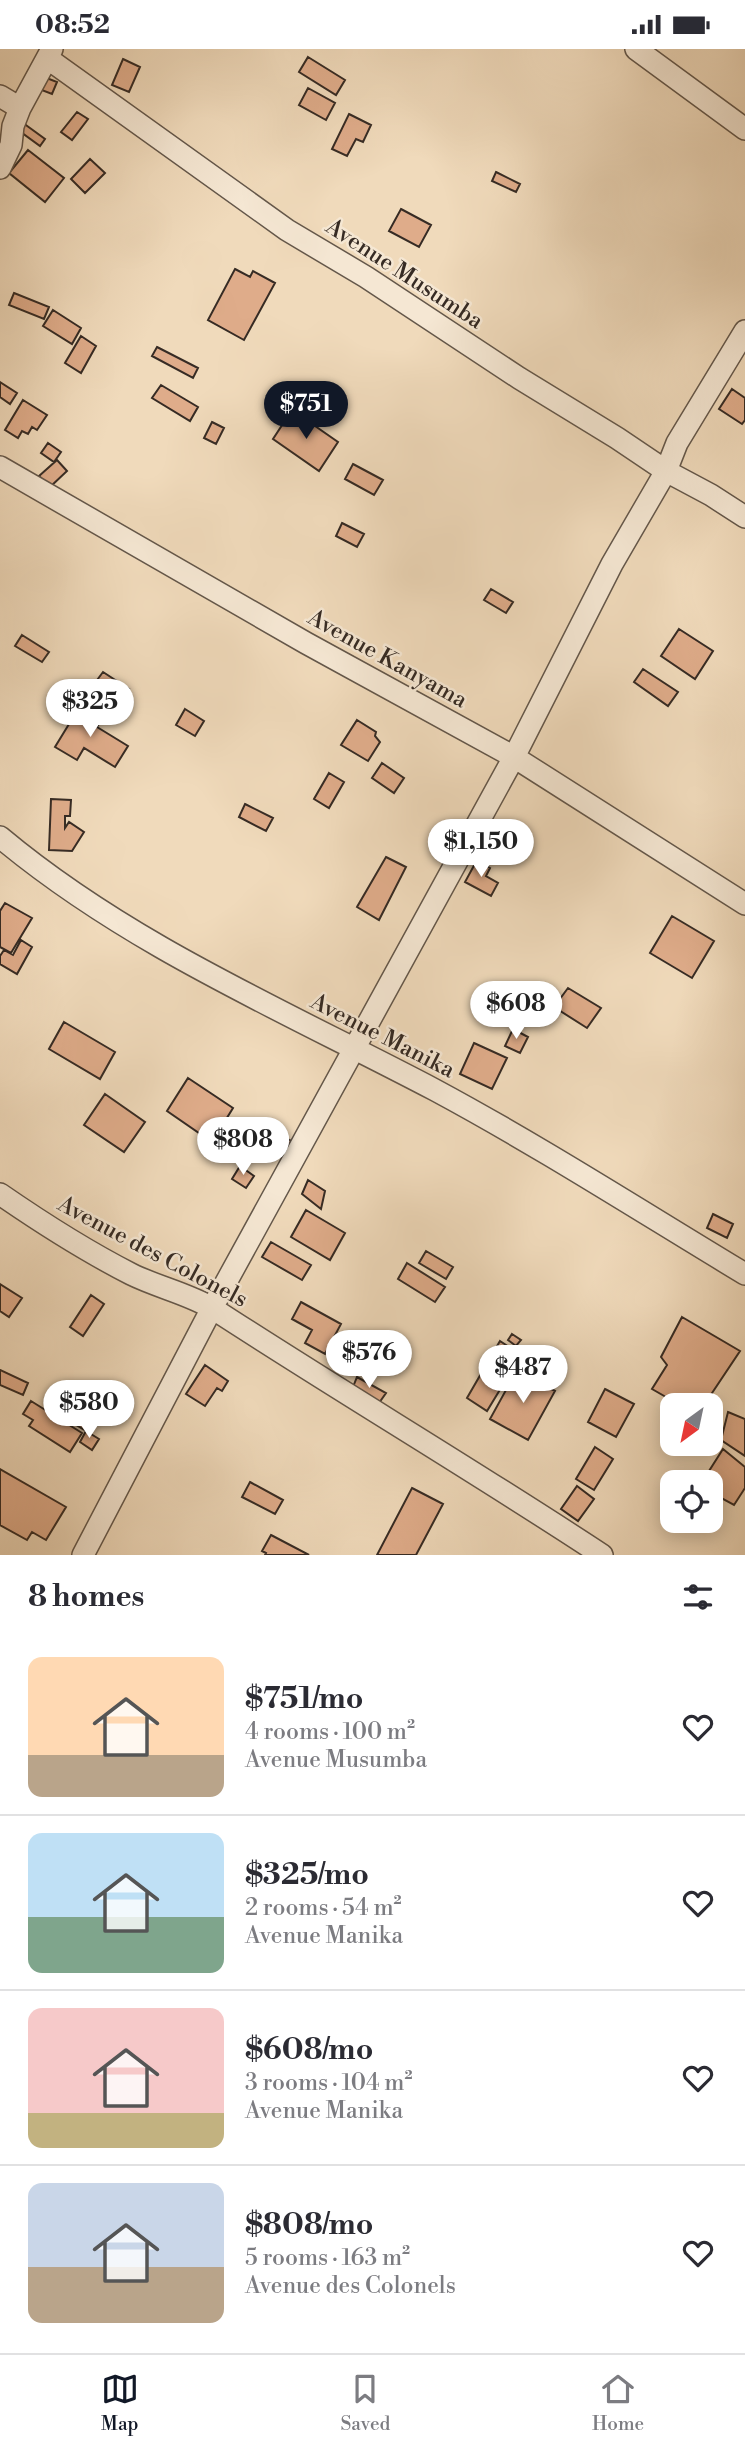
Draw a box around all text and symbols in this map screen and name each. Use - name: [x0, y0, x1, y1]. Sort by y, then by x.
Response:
- text: 08:52: [35, 9, 110, 41]
- street label: Avenue Musumba: [320, 212, 489, 335]
- pin: $751: [265, 381, 347, 441]
- text: $751: [280, 390, 332, 418]
- street label: Avenue Kanyama: [302, 603, 472, 714]
- pin: $325: [49, 679, 131, 739]
- text: $325: [62, 688, 118, 716]
- pin: $1,150: [424, 819, 538, 879]
- text: $1,150: [444, 828, 518, 856]
- pin: $608: [475, 981, 557, 1041]
- street label: Avenue Manika: [305, 987, 460, 1084]
- text: $608: [486, 990, 546, 1018]
- pin: $808: [202, 1117, 284, 1177]
- text: $808: [213, 1126, 273, 1154]
- street label: Avenue des Colonels: [52, 1190, 252, 1314]
- pin: $576: [328, 1331, 410, 1390]
- text: $576: [342, 1339, 396, 1367]
- pin: $487: [482, 1345, 564, 1405]
- text: $487: [495, 1354, 551, 1382]
- pin: $580: [48, 1381, 130, 1440]
- text: $580: [59, 1389, 119, 1417]
- north arrow: [660, 1393, 723, 1456]
- map controls: [660, 1393, 723, 1533]
- button: locate: [660, 1470, 723, 1533]
- text: 8 homes: [28, 1578, 144, 1616]
- icon: filters: [679, 1578, 717, 1616]
- text: $751/mo: [245, 1680, 363, 1718]
- icon: home: [84, 1685, 168, 1769]
- icon: heart: [679, 1708, 717, 1746]
- text: 4 rooms · 100 m²: [245, 1718, 415, 1746]
- text: Avenue Musumba: [245, 1746, 427, 1774]
- text: $325/mo: [245, 1856, 369, 1894]
- icon: home: [84, 1861, 168, 1945]
- icon: heart: [679, 1884, 717, 1922]
- text: 2 rooms · 54 m²: [245, 1894, 402, 1922]
- text: Avenue Manika: [245, 1922, 403, 1950]
- text: $608/mo: [245, 2031, 373, 2069]
- icon: home: [84, 2036, 168, 2120]
- icon: heart: [679, 2059, 717, 2097]
- text: 3 rooms · 104 m²: [245, 2069, 413, 2097]
- text: Avenue Manika: [245, 2097, 403, 2125]
- text: $808/mo: [245, 2206, 374, 2244]
- icon: home: [84, 2211, 168, 2295]
- icon: heart: [679, 2234, 717, 2272]
- text: 5 rooms · 163 m²: [245, 2244, 410, 2272]
- text: Avenue des Colonels: [245, 2272, 456, 2300]
- tab: Map: [101, 2370, 139, 2436]
- tab: Saved: [340, 2370, 390, 2436]
- tab: Home: [592, 2370, 644, 2436]

